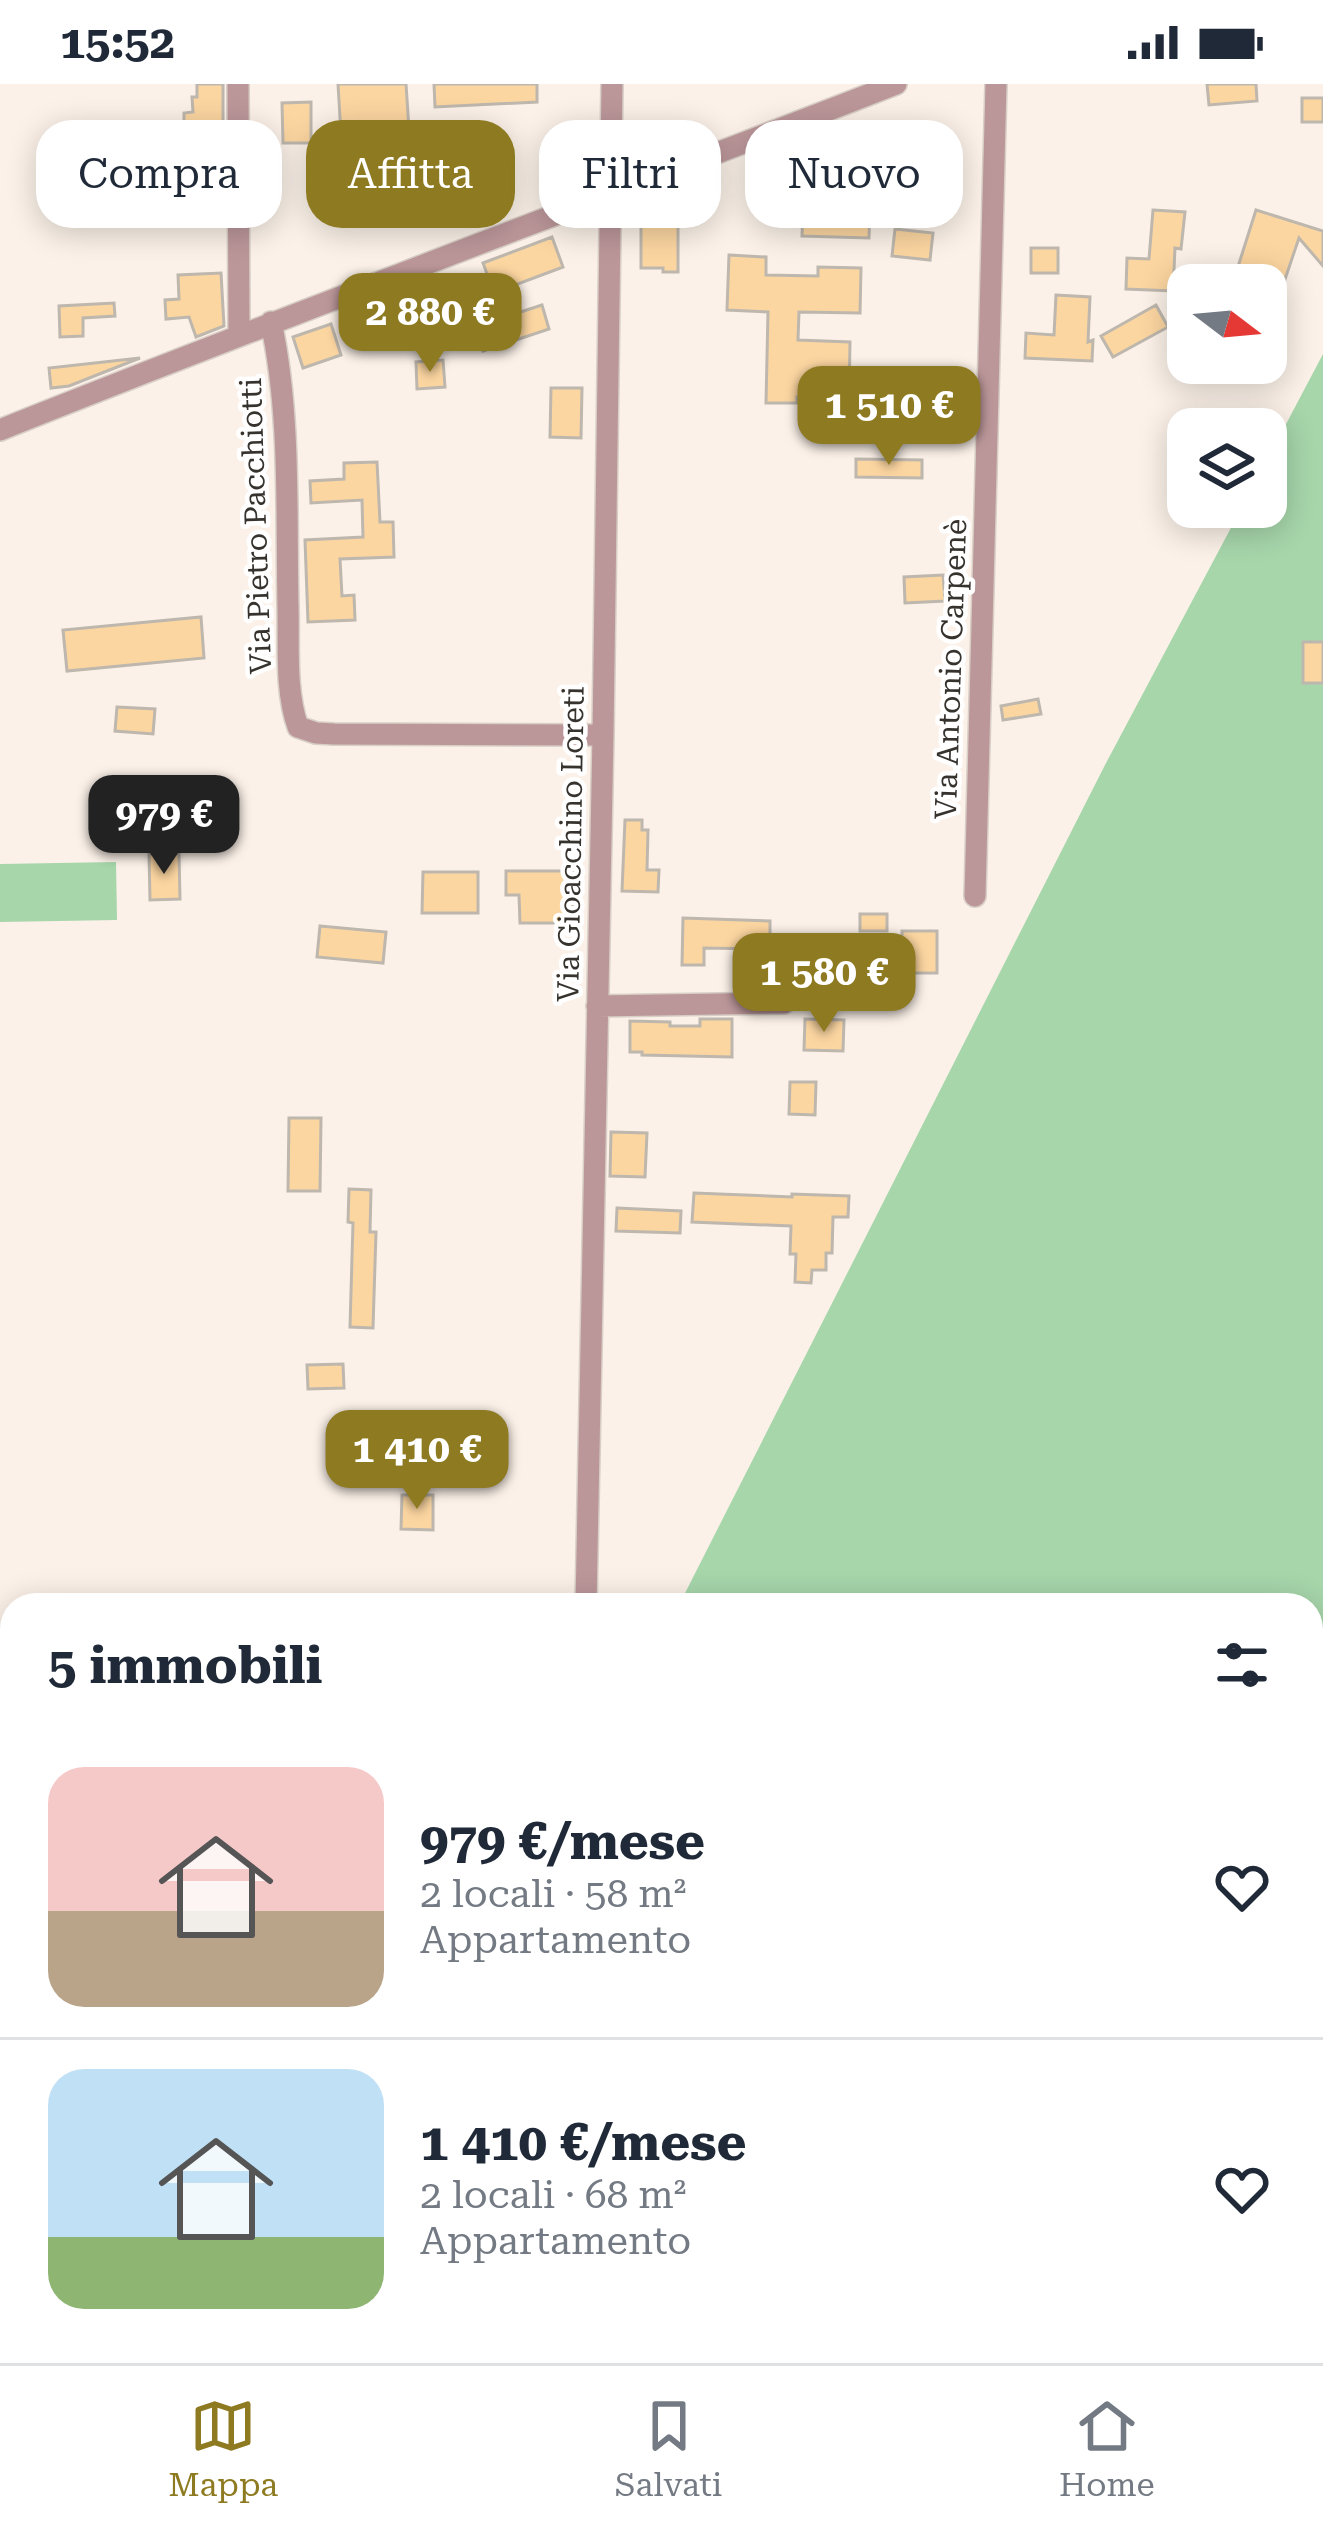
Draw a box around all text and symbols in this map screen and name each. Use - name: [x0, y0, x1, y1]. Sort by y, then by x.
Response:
- text: 15:52: [60, 16, 175, 69]
- chip: Compra: [36, 120, 282, 228]
- chip: Affitta: [306, 120, 515, 228]
- chip: Filtri: [539, 120, 721, 228]
- chip: Nuovo: [745, 120, 963, 228]
- north arrow: [1167, 264, 1287, 384]
- map controls: [1167, 264, 1287, 528]
- pin: 2 880 €: [319, 273, 541, 375]
- text: 2 880 €: [366, 289, 494, 335]
- pin: 1 510 €: [778, 366, 1000, 468]
- street label: Via Pietro Pacchiotti: [233, 377, 278, 675]
- text: 1 510 €: [825, 382, 953, 428]
- button: layers: [1167, 408, 1287, 528]
- street label: Via Antonio Carpenè: [928, 518, 973, 820]
- street label: Via Gioacchino Loreti: [550, 686, 591, 1002]
- pin: 979 €: [80, 775, 248, 877]
- text: 979 €: [115, 791, 213, 837]
- pin: 1 580 €: [713, 933, 935, 1035]
- text: 1 580 €: [760, 949, 888, 995]
- pin: 1 410 €: [306, 1410, 528, 1512]
- text: 1 410 €: [353, 1426, 481, 1472]
- icon: filters: [1209, 1632, 1275, 1698]
- text: 5 immobili: [48, 1636, 322, 1695]
- text: 979 €/mese: [420, 1812, 705, 1871]
- icon: home: [144, 1815, 288, 1959]
- icon: heart: [1209, 1854, 1275, 1920]
- text: 2 locali · 58 m²: [420, 1871, 687, 1917]
- text: Appartamento: [420, 1917, 691, 1963]
- text: 1 410 €/mese: [420, 2113, 746, 2172]
- icon: home: [144, 2117, 288, 2261]
- icon: heart: [1209, 2156, 1275, 2222]
- text: 2 locali · 68 m²: [420, 2172, 687, 2218]
- text: Appartamento: [420, 2218, 691, 2264]
- tab: Mappa: [168, 2393, 278, 2504]
- tab: Salvati: [615, 2393, 722, 2504]
- tab: Home: [1059, 2393, 1155, 2504]

